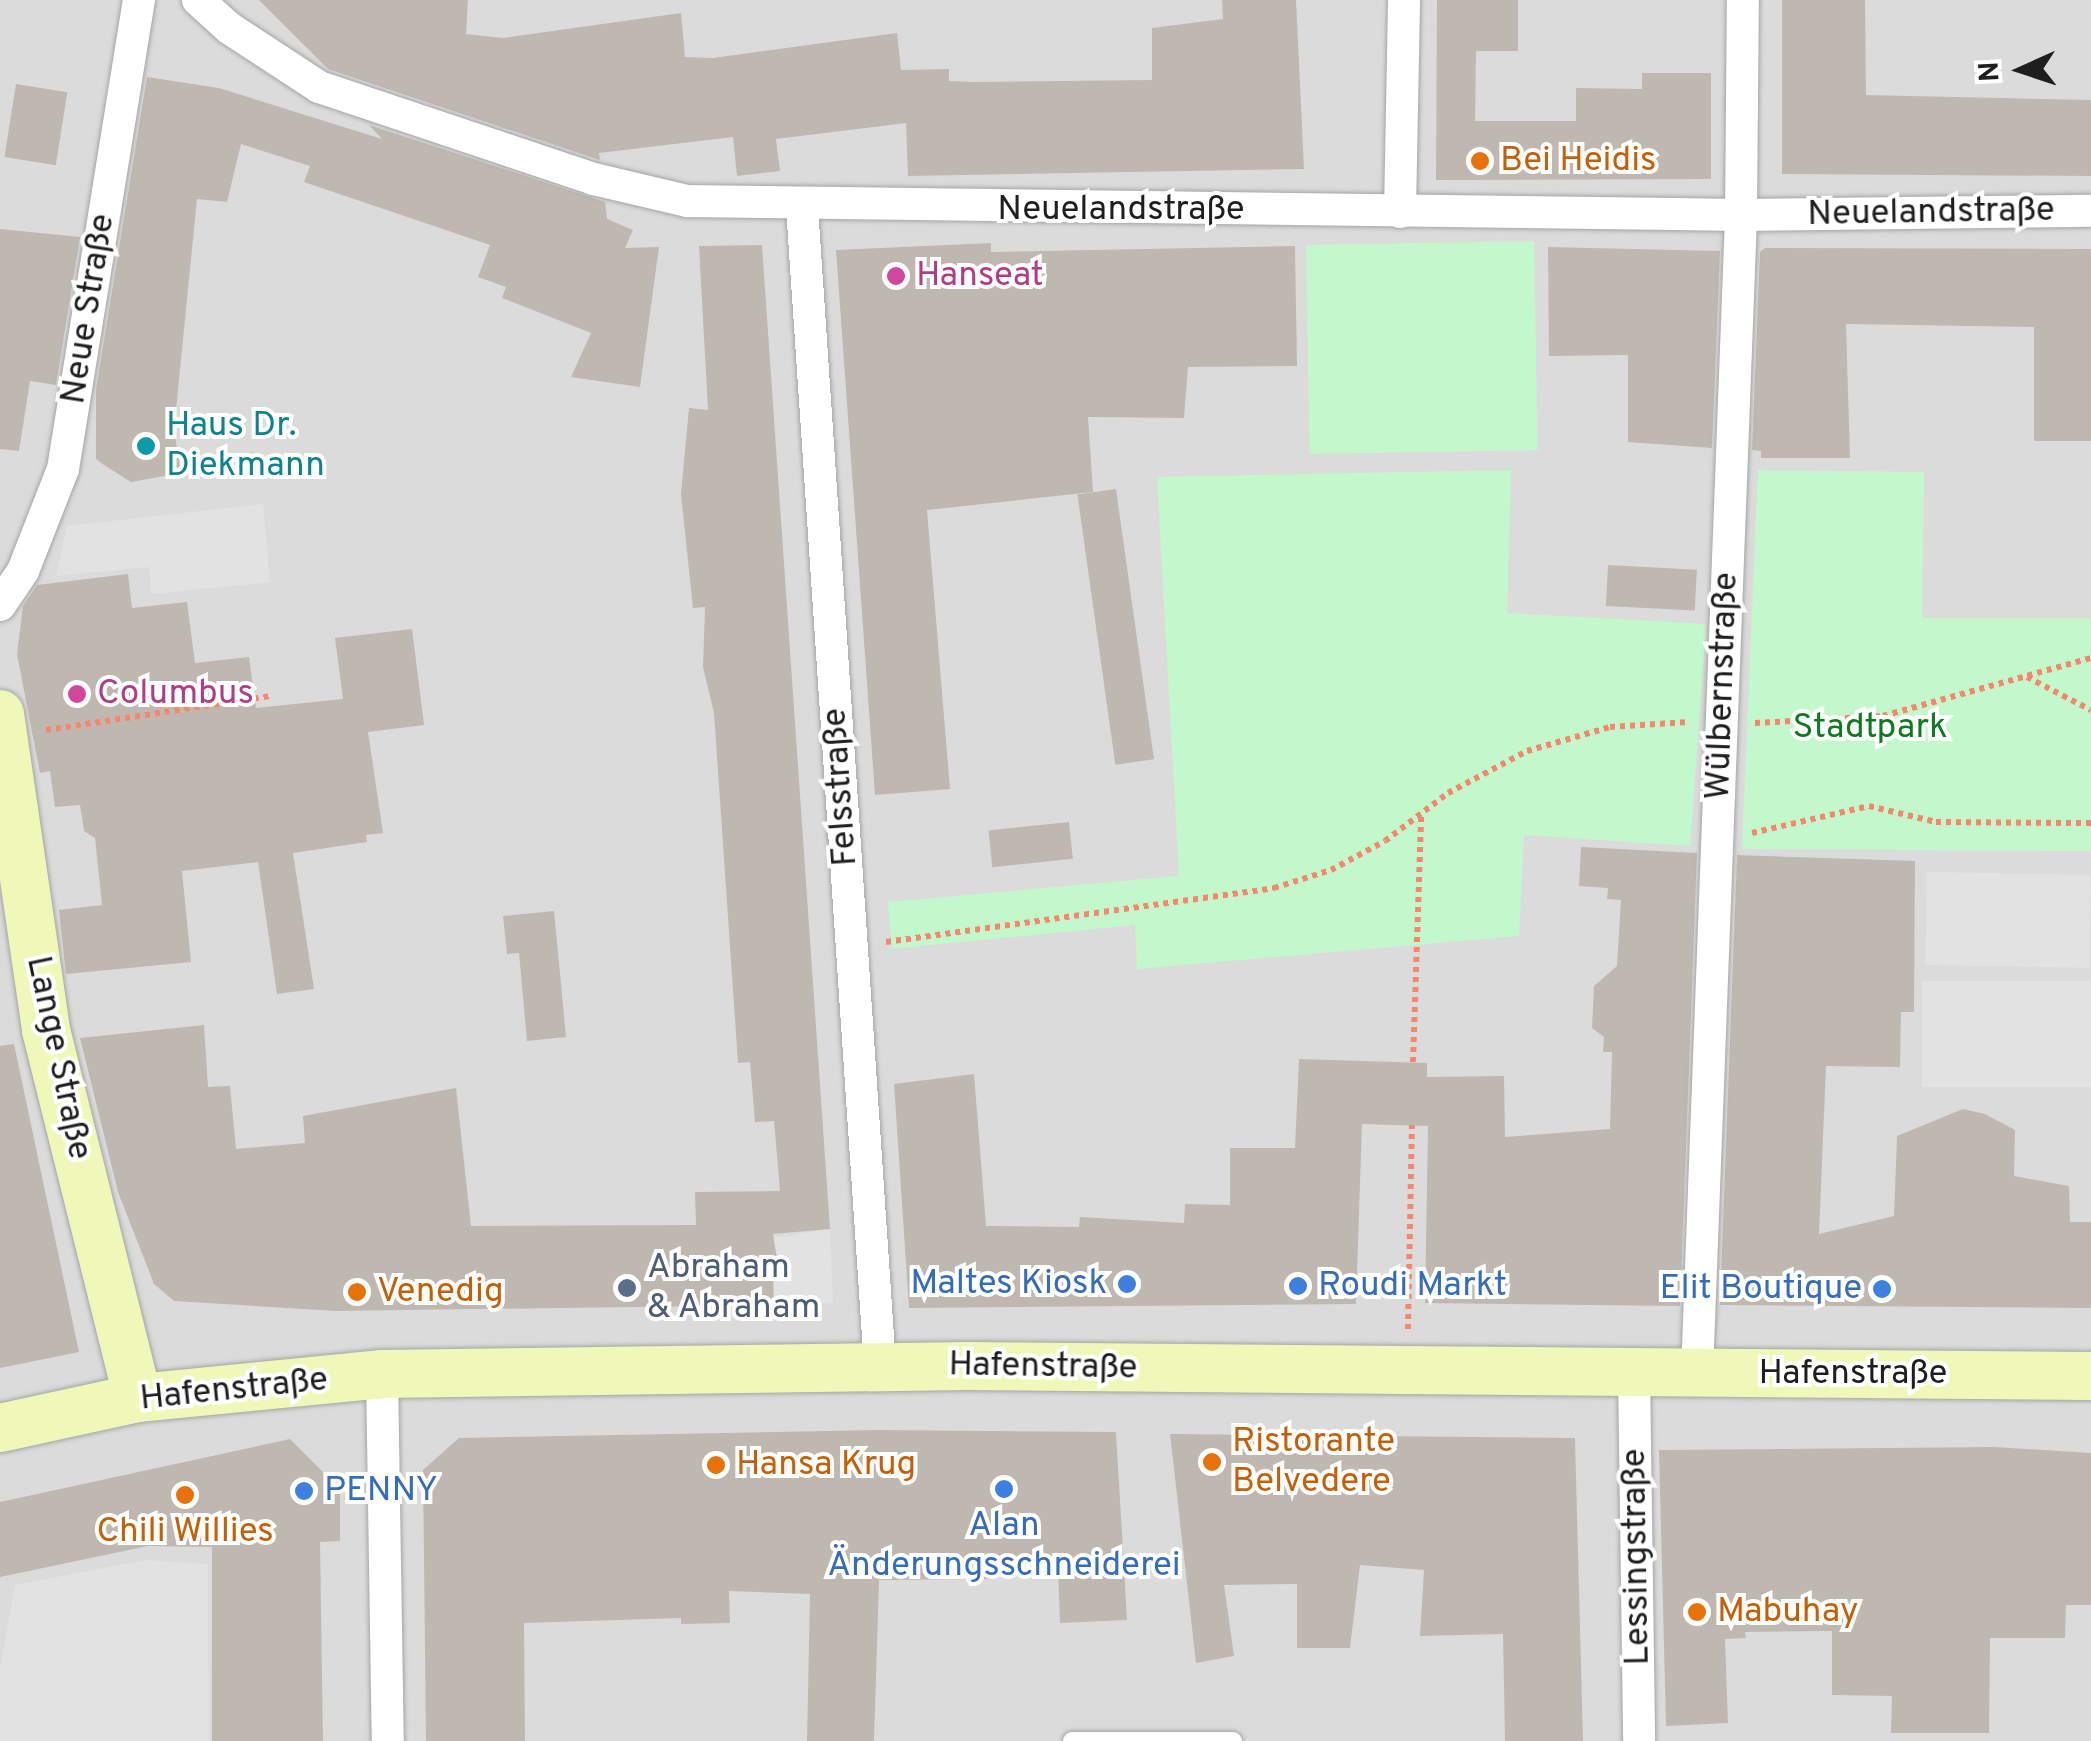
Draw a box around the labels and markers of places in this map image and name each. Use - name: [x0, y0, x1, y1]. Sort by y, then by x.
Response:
- place label: Bei Heidis: [1500, 140, 1656, 182]
- marker: Bei Heidis: [1469, 150, 1491, 172]
- place label: Hanseat: [916, 255, 1044, 297]
- marker: Hanseat: [885, 265, 907, 287]
- place label: Haus Dr. Diekmann: [166, 405, 325, 487]
- marker: Haus Dr. Diekmann: [135, 435, 157, 457]
- place label: Columbus: [97, 673, 254, 715]
- marker: Columbus: [66, 683, 88, 705]
- place label: Abraham & Abraham: [647, 1247, 822, 1329]
- place label: Maltes Kiosk: [910, 1263, 1107, 1305]
- place label: Roudi Markt: [1318, 1265, 1507, 1307]
- place label: Elit Boutique: [1660, 1268, 1862, 1310]
- place label: Venedig: [377, 1271, 504, 1313]
- marker: Maltes Kiosk: [1116, 1273, 1138, 1295]
- marker: Roudi Markt: [1287, 1275, 1309, 1297]
- marker: Abraham & Abraham: [616, 1277, 638, 1299]
- marker: Elit Boutique: [1871, 1278, 1893, 1300]
- marker: Venedig: [346, 1281, 368, 1303]
- place label: Ristorante Belvedere: [1232, 1421, 1395, 1503]
- place label: Hansa Krug: [736, 1444, 916, 1486]
- marker: Ristorante Belvedere: [1201, 1451, 1223, 1473]
- marker: Hansa Krug: [705, 1454, 727, 1476]
- place label: PENNY: [324, 1470, 438, 1512]
- marker: Alan Änderungsschneiderei: [993, 1478, 1015, 1500]
- marker: PENNY: [293, 1480, 315, 1502]
- marker: Chili Willies: [174, 1484, 196, 1506]
- place label: Alan Änderungsschneiderei: [827, 1505, 1181, 1587]
- place label: Chili Willies: [96, 1511, 274, 1553]
- place label: Mabuhay: [1717, 1591, 1859, 1633]
- marker: Mabuhay: [1686, 1601, 1708, 1623]

